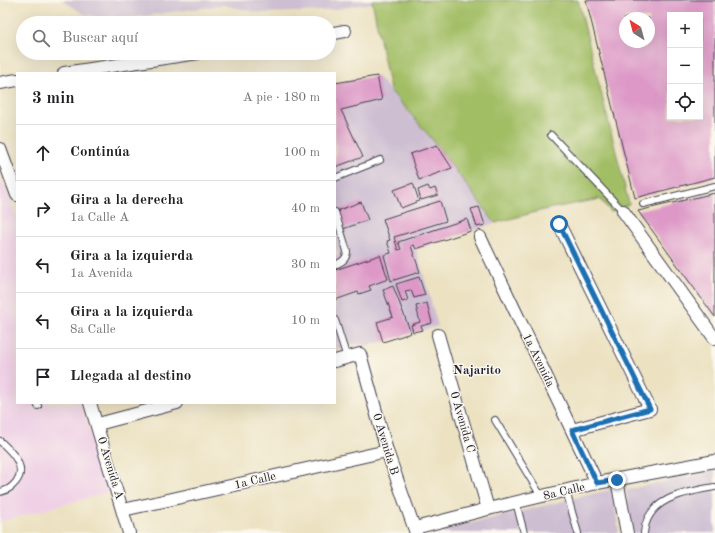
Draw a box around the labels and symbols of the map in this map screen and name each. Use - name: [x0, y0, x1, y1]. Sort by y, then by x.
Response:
- north arrow: [619, 12, 655, 48]
- route start: [550, 215, 568, 233]
- street label: 1a Avenida: [520, 332, 556, 389]
- district label: Najarito: [453, 364, 501, 377]
- street label: 0 Avenida C: [448, 390, 477, 454]
- street label: 0 Avenida B: [370, 412, 400, 476]
- street label: 0 Avenida A: [95, 436, 125, 501]
- street label: 1a Calle: [233, 470, 278, 492]
- route end: [608, 471, 626, 489]
- street label: 8a Calle: [542, 481, 587, 503]

